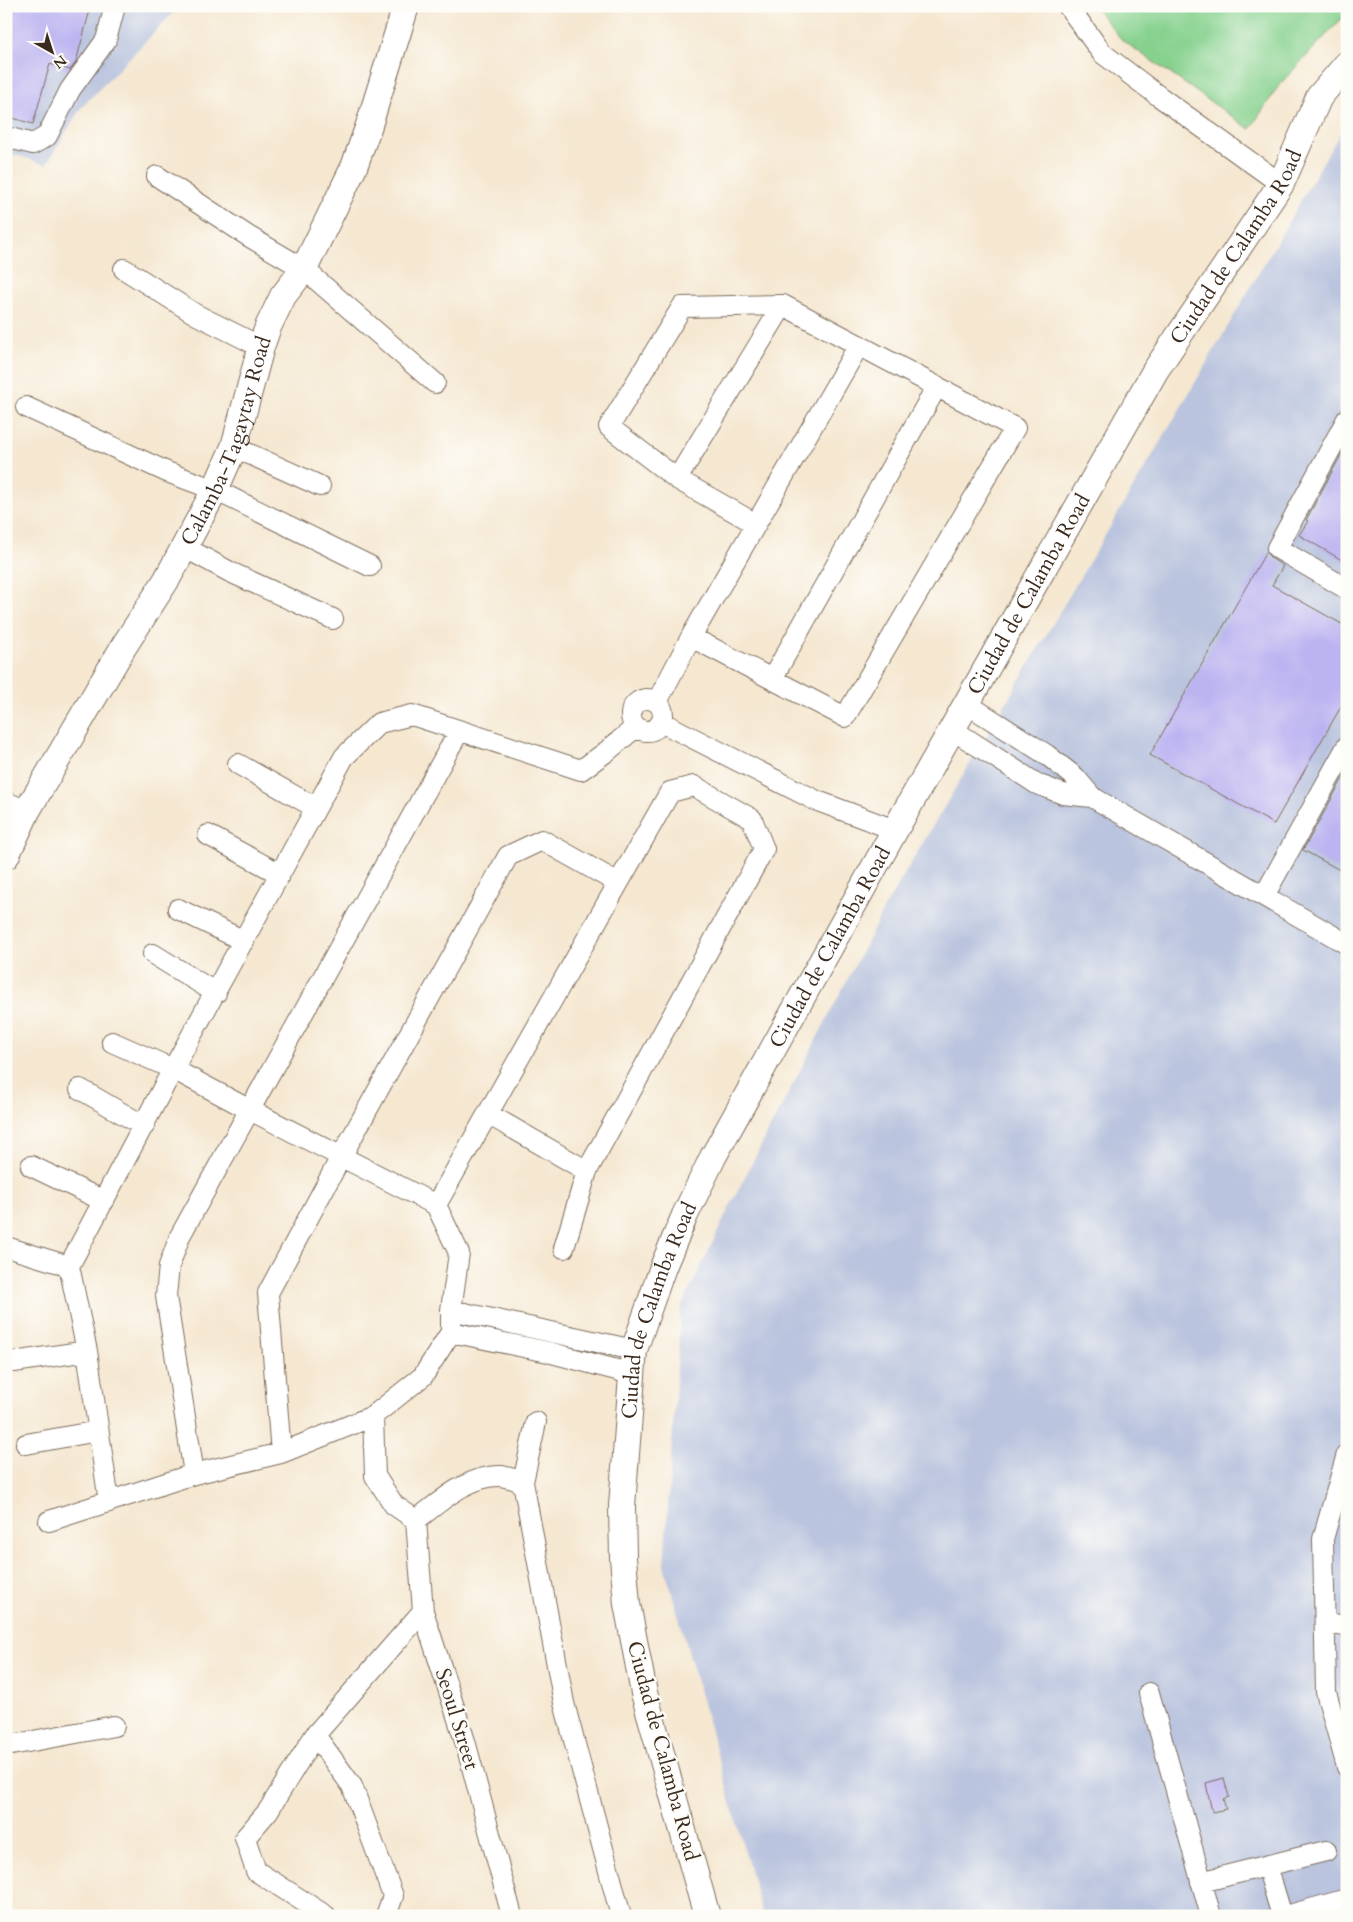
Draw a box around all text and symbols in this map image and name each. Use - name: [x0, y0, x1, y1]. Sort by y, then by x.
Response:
- north arrow: [28, 28, 78, 78]
- text: N: [49, 51, 71, 73]
- street label: Ciudad de Calamba Road: [1163, 145, 1309, 350]
- street label: Calamba-Tagaytay Road: [173, 332, 278, 550]
- street label: Ciudad de Calamba Road: [960, 489, 1097, 700]
- street label: Ciudad de Calamba Road: [762, 841, 898, 1053]
- street label: Ciudad de Calamba Road: [614, 1197, 704, 1420]
- street label: Ciudad de Calamba Road: [620, 1638, 706, 1864]
- street label: Seoul Street: [428, 1665, 486, 1774]

